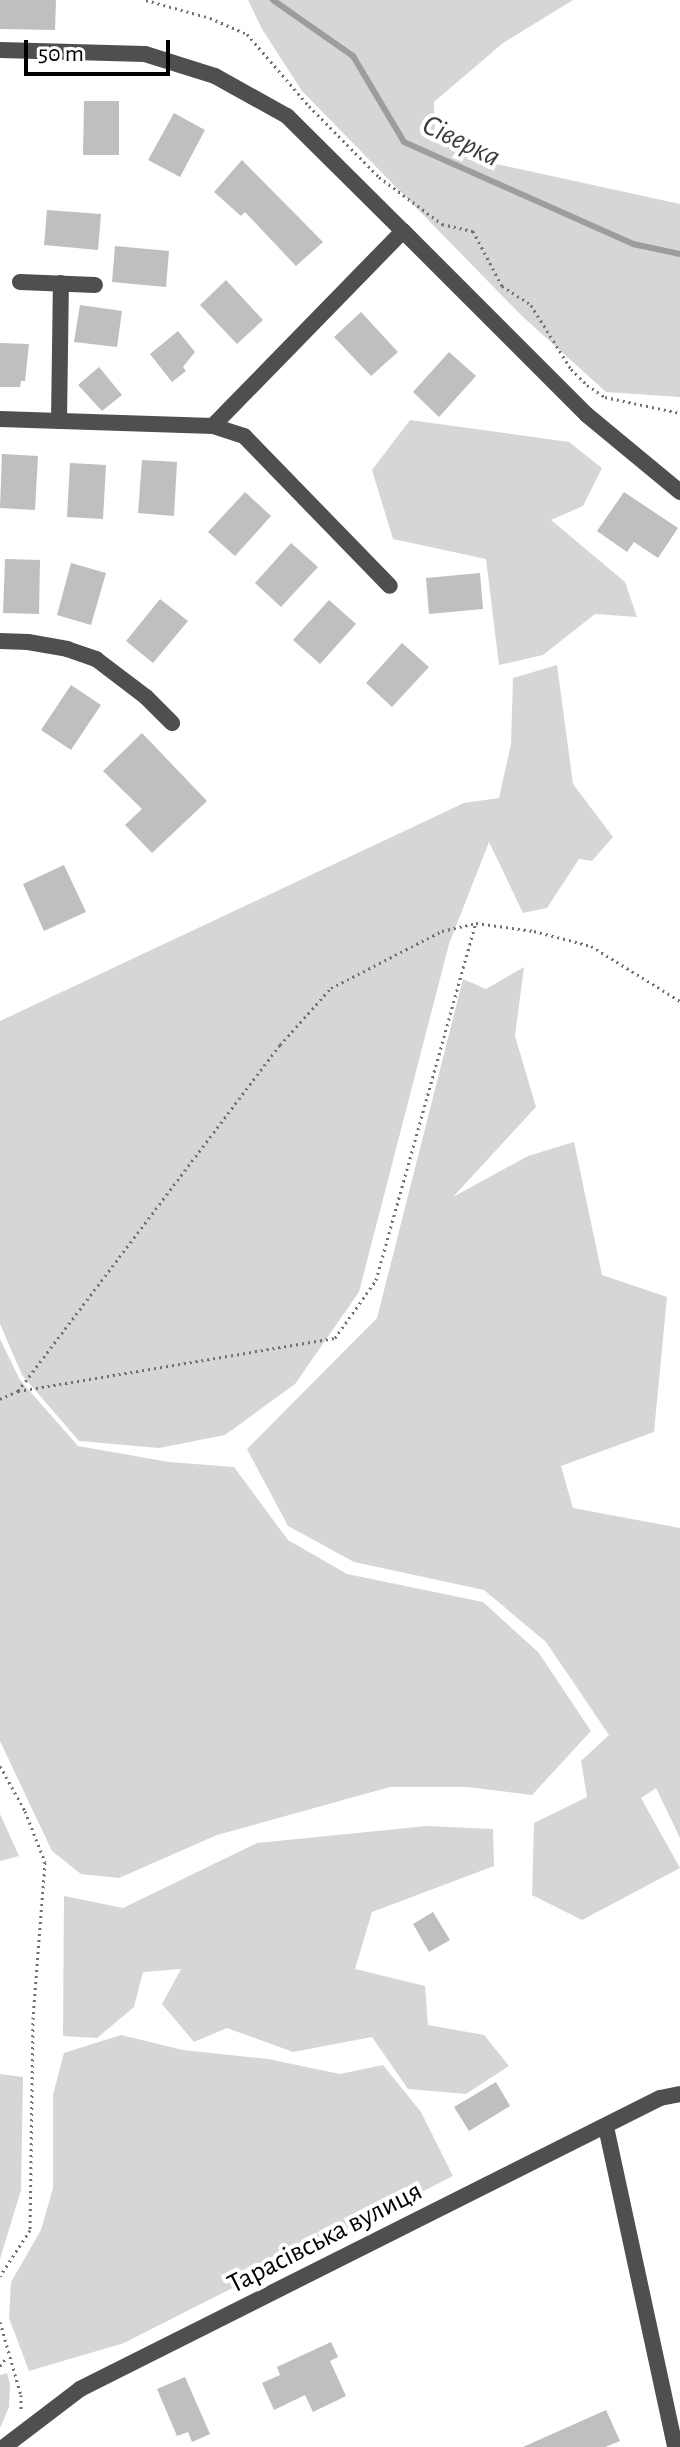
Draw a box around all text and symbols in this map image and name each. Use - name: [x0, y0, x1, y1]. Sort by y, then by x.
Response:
- scale bar: [28, 24, 174, 74]
- text: 50 m: [38, 42, 84, 66]
- water label: Сіверка: [416, 107, 506, 175]
- street label: Тарасівська вулиця: [222, 2175, 428, 2301]

